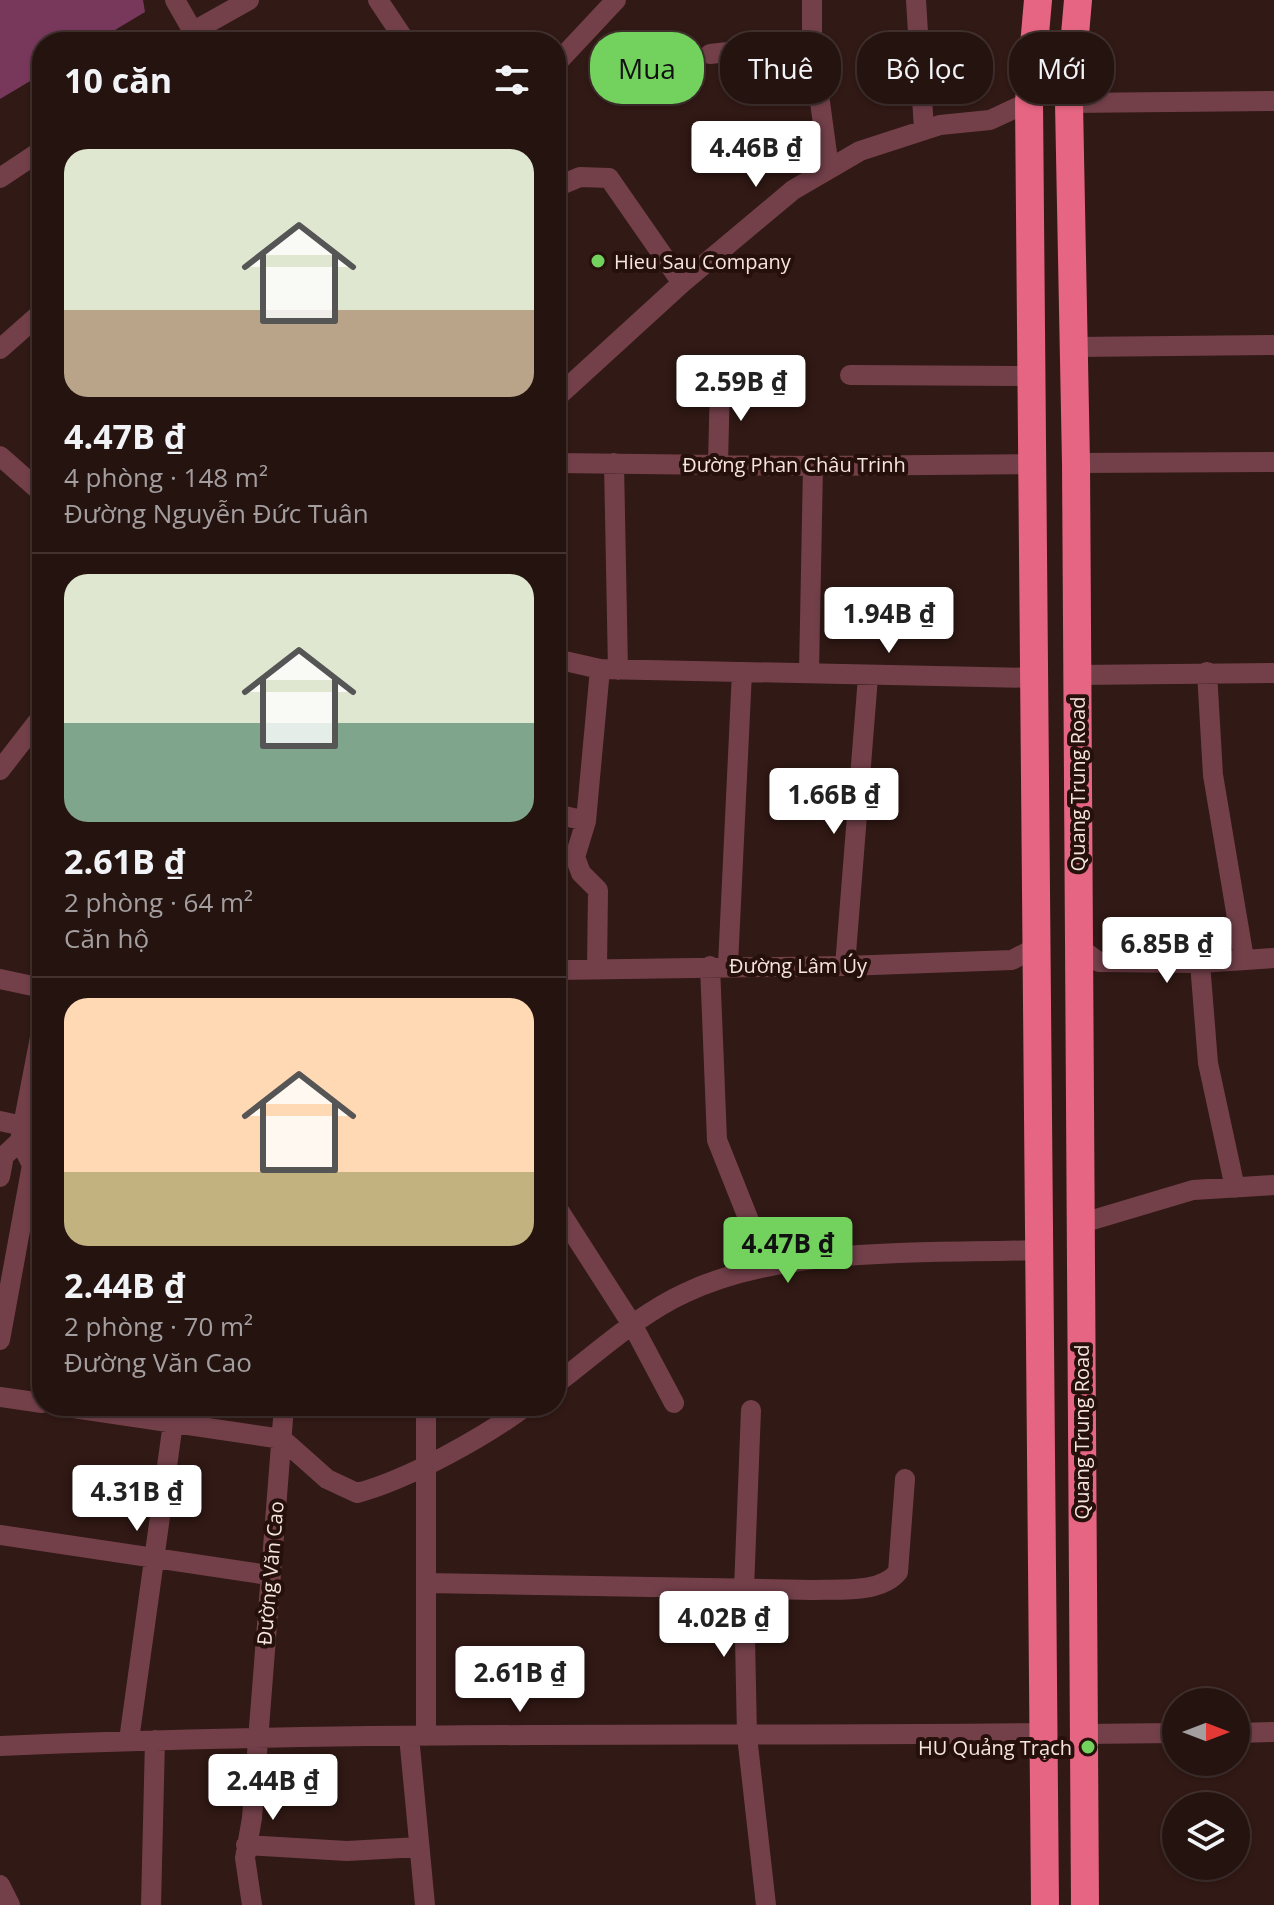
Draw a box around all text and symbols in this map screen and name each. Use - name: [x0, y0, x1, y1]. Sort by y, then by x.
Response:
- chip: Mua: [590, 32, 704, 104]
- chip: Thuê: [720, 32, 841, 104]
- chip: Bộ lọc: [857, 32, 993, 104]
- chip: Mới: [1009, 32, 1114, 104]
- text: 10 căn: [64, 57, 172, 103]
- icon: filters: [490, 58, 534, 102]
- pin: 4.46B ₫: [682, 121, 830, 189]
- text: 4.46B ₫: [709, 129, 803, 165]
- icon: home: [227, 201, 371, 345]
- place label: Hieu Sau Company: [614, 248, 792, 275]
- marker: Hieu Sau Company: [589, 252, 607, 270]
- pin: 2.59B ₫: [667, 355, 815, 423]
- text: 2.59B ₫: [694, 363, 788, 399]
- text: 4.47B ₫: [64, 413, 186, 459]
- street label: Đường Phan Châu Trinh: [682, 451, 906, 478]
- text: 4 phòng · 148 m²: [64, 459, 268, 495]
- text: Đường Nguyễn Đức Tuân: [64, 495, 369, 531]
- pin: 1.94B ₫: [815, 587, 963, 655]
- text: 1.94B ₫: [842, 595, 936, 631]
- icon: home: [227, 626, 371, 770]
- street label: Quang Trung Road: [1064, 697, 1091, 871]
- pin: 1.66B ₫: [760, 768, 908, 836]
- text: 1.66B ₫: [787, 776, 881, 812]
- text: 2.61B ₫: [64, 838, 186, 884]
- text: 2 phòng · 64 m²: [64, 884, 253, 920]
- pin: 6.85B ₫: [1093, 917, 1241, 985]
- text: Căn hộ: [64, 920, 149, 956]
- text: 6.85B ₫: [1120, 925, 1214, 961]
- street label: Đường Lâm Úy: [729, 952, 868, 979]
- icon: home: [227, 1050, 371, 1194]
- pin: 4.47B ₫: [714, 1217, 862, 1285]
- text: 4.47B ₫: [741, 1225, 835, 1261]
- text: 2.44B ₫: [64, 1262, 186, 1308]
- text: 2 phòng · 70 m²: [64, 1308, 253, 1344]
- text: Đường Văn Cao: [64, 1344, 252, 1380]
- street label: Quang Trung Road: [1068, 1345, 1095, 1519]
- pin: 4.31B ₫: [63, 1465, 211, 1533]
- text: 4.31B ₫: [90, 1473, 184, 1509]
- street label: Đường Văn Cao: [250, 1500, 290, 1646]
- pin: 4.02B ₫: [650, 1591, 798, 1659]
- text: 4.02B ₫: [677, 1599, 771, 1635]
- pin: 2.61B ₫: [446, 1646, 594, 1714]
- text: 2.61B ₫: [473, 1654, 567, 1690]
- north arrow: [1162, 1688, 1250, 1776]
- map controls: [1162, 1688, 1250, 1880]
- place label: HU Quảng Trạch: [918, 1734, 1072, 1761]
- marker: HU Quảng Trạch: [1079, 1738, 1097, 1756]
- pin: 2.44B ₫: [199, 1754, 347, 1822]
- text: 2.44B ₫: [226, 1762, 320, 1798]
- button: layers: [1162, 1792, 1250, 1880]

